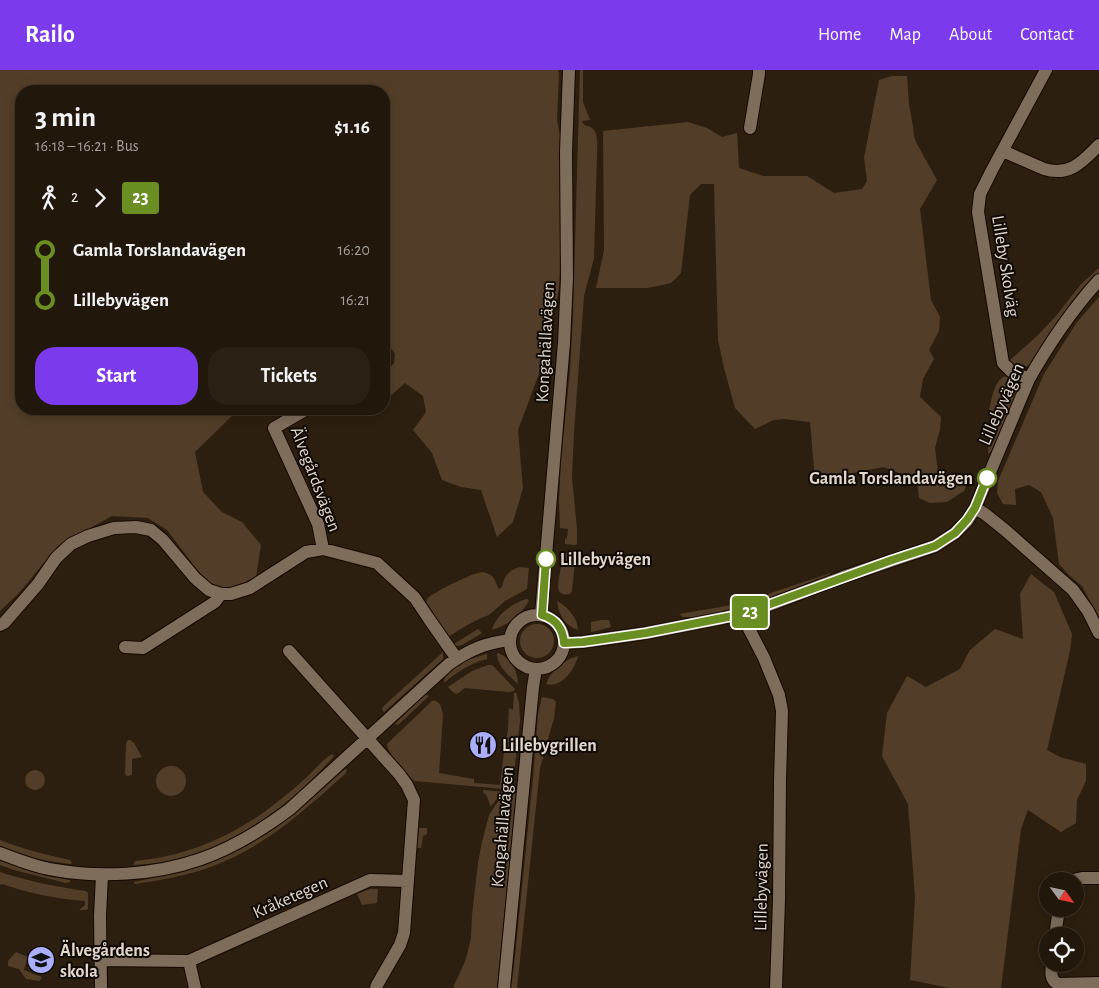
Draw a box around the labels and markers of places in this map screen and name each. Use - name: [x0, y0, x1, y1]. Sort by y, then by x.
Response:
- marker: Gamla Torslandavägen: [977, 468, 997, 488]
- place label: Gamla Torslandavägen: [809, 470, 973, 488]
- marker: Lillebyvägen: [536, 549, 556, 569]
- place label: Lillebyvägen: [560, 551, 651, 569]
- restaurant icon: Lillebygrillen: [468, 730, 498, 760]
- place label: Lillebygrillen: [502, 737, 597, 755]
- place label: Älvegårdens skola: [60, 939, 150, 981]
- school or university icon: Älvegårdens skola: [26, 945, 56, 975]

